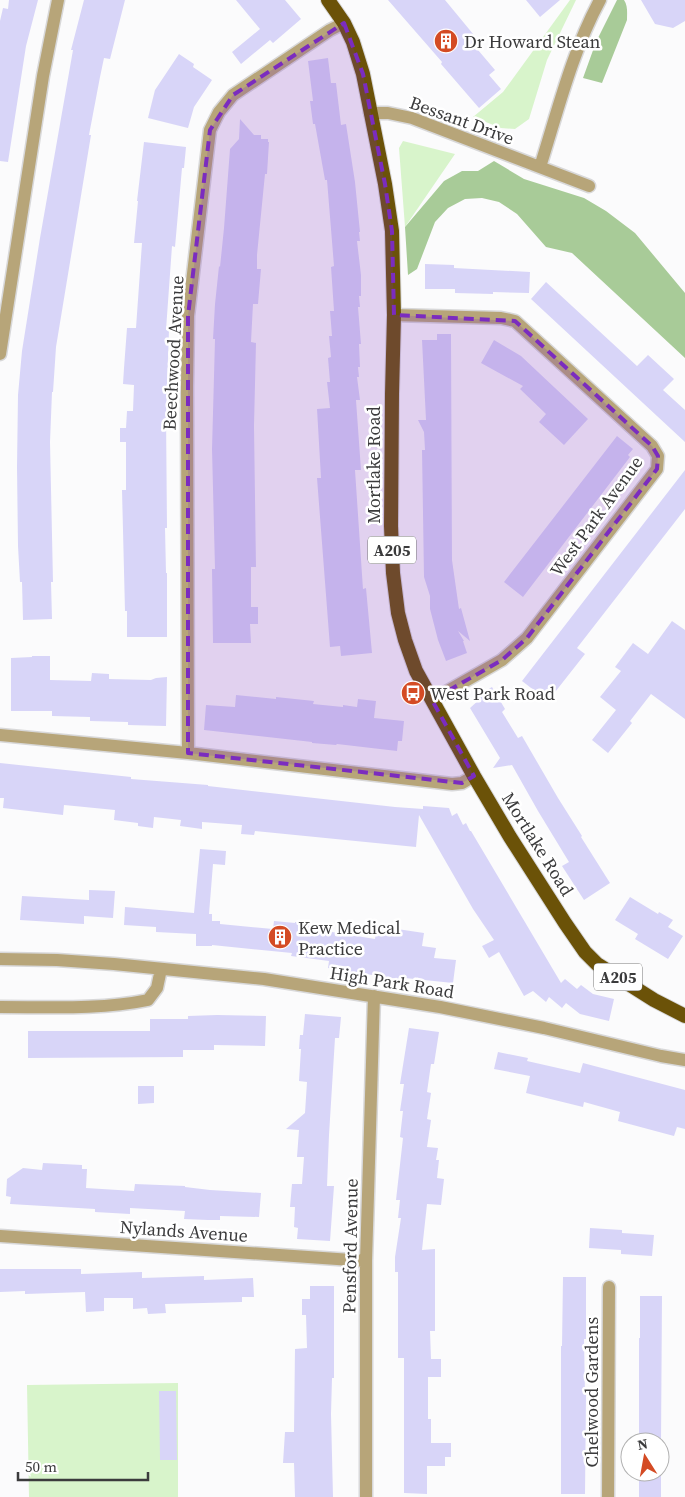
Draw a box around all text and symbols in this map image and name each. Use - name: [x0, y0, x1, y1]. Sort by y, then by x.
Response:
- building icon: Dr Howard Stean: [433, 28, 459, 54]
- place label: Dr Howard Stean: [464, 29, 601, 54]
- street label: Bessant Drive: [406, 90, 518, 150]
- street label: Beechwood Avenue: [156, 275, 190, 431]
- street label: Mortlake Road: [361, 406, 386, 524]
- street label: West Park Avenue: [544, 451, 648, 581]
- road number: A205: [368, 536, 416, 564]
- bus stop icon: West Park Road: [400, 680, 426, 706]
- place label: West Park Road: [430, 681, 555, 706]
- street label: Mortlake Road: [496, 788, 580, 900]
- place label: Kew Medical Practice: [298, 915, 401, 961]
- building icon: Kew Medical Practice: [267, 924, 293, 950]
- street label: High Park Road: [328, 960, 456, 1004]
- road number: A205: [594, 964, 642, 990]
- street label: Pensford Avenue: [336, 1178, 364, 1314]
- street label: Nylands Avenue: [119, 1214, 249, 1248]
- street label: Chelwood Gardens: [579, 1316, 604, 1467]
- north arrow: [620, 1432, 670, 1482]
- text: N: [636, 1433, 649, 1455]
- scale bar: [18, 1450, 148, 1482]
- text: 50 m: [25, 1456, 57, 1477]

